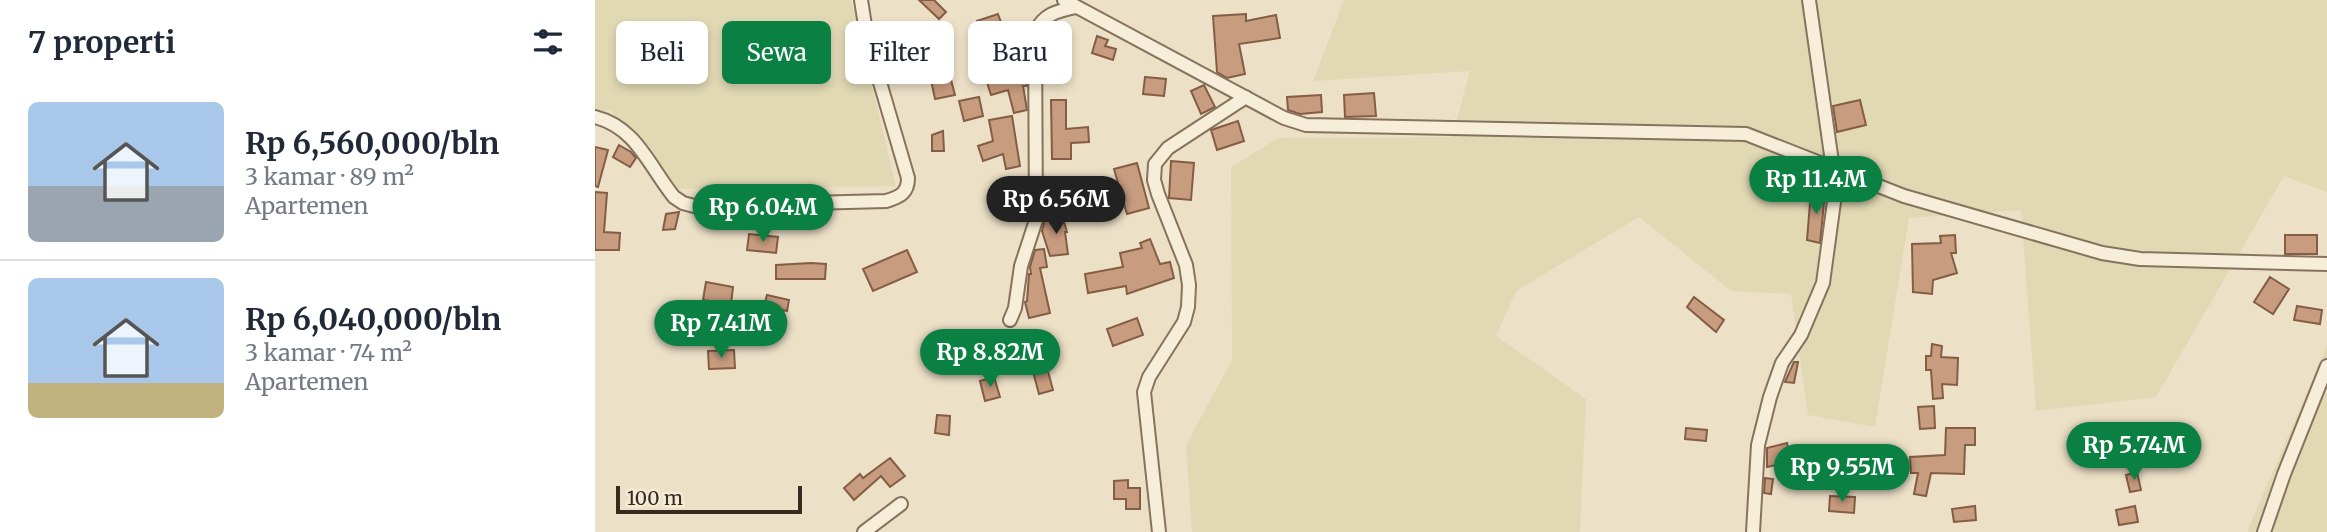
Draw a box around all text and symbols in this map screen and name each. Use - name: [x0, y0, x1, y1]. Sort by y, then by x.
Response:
- chip: Beli: [616, 21, 708, 84]
- chip: Sewa: [722, 21, 831, 84]
- chip: Filter: [845, 21, 954, 84]
- chip: Baru: [968, 21, 1072, 84]
- text: 7 properti: [28, 23, 176, 61]
- icon: filters: [529, 23, 567, 61]
- text: Rp 6,560,000/bln: [245, 124, 499, 162]
- icon: home: [84, 130, 168, 214]
- pin: Rp 11.4M: [1744, 156, 1888, 216]
- text: 3 kamar · 89 m²: [245, 162, 414, 191]
- text: Rp 11.4M: [1765, 164, 1867, 193]
- pin: Rp 6.56M: [984, 176, 1128, 236]
- pin: Rp 6.04M: [691, 184, 835, 244]
- text: Rp 6.56M: [1002, 184, 1110, 213]
- text: Apartemen: [245, 191, 369, 220]
- text: Rp 6.04M: [709, 192, 817, 221]
- text: Rp 6,040,000/bln: [245, 300, 501, 338]
- pin: Rp 7.41M: [649, 300, 793, 360]
- icon: home: [84, 306, 168, 390]
- text: Rp 7.41M: [670, 308, 772, 337]
- pin: Rp 8.82M: [918, 330, 1062, 389]
- text: Rp 8.82M: [936, 337, 1044, 366]
- text: 3 kamar · 74 m²: [245, 338, 412, 367]
- text: Apartemen: [245, 367, 369, 396]
- pin: Rp 5.74M: [2062, 422, 2206, 482]
- text: Rp 5.74M: [2082, 430, 2186, 459]
- pin: Rp 9.55M: [1770, 444, 1914, 504]
- text: Rp 9.55M: [1790, 452, 1894, 481]
- scale bar: [616, 483, 801, 515]
- text: 100 m: [627, 486, 683, 510]

